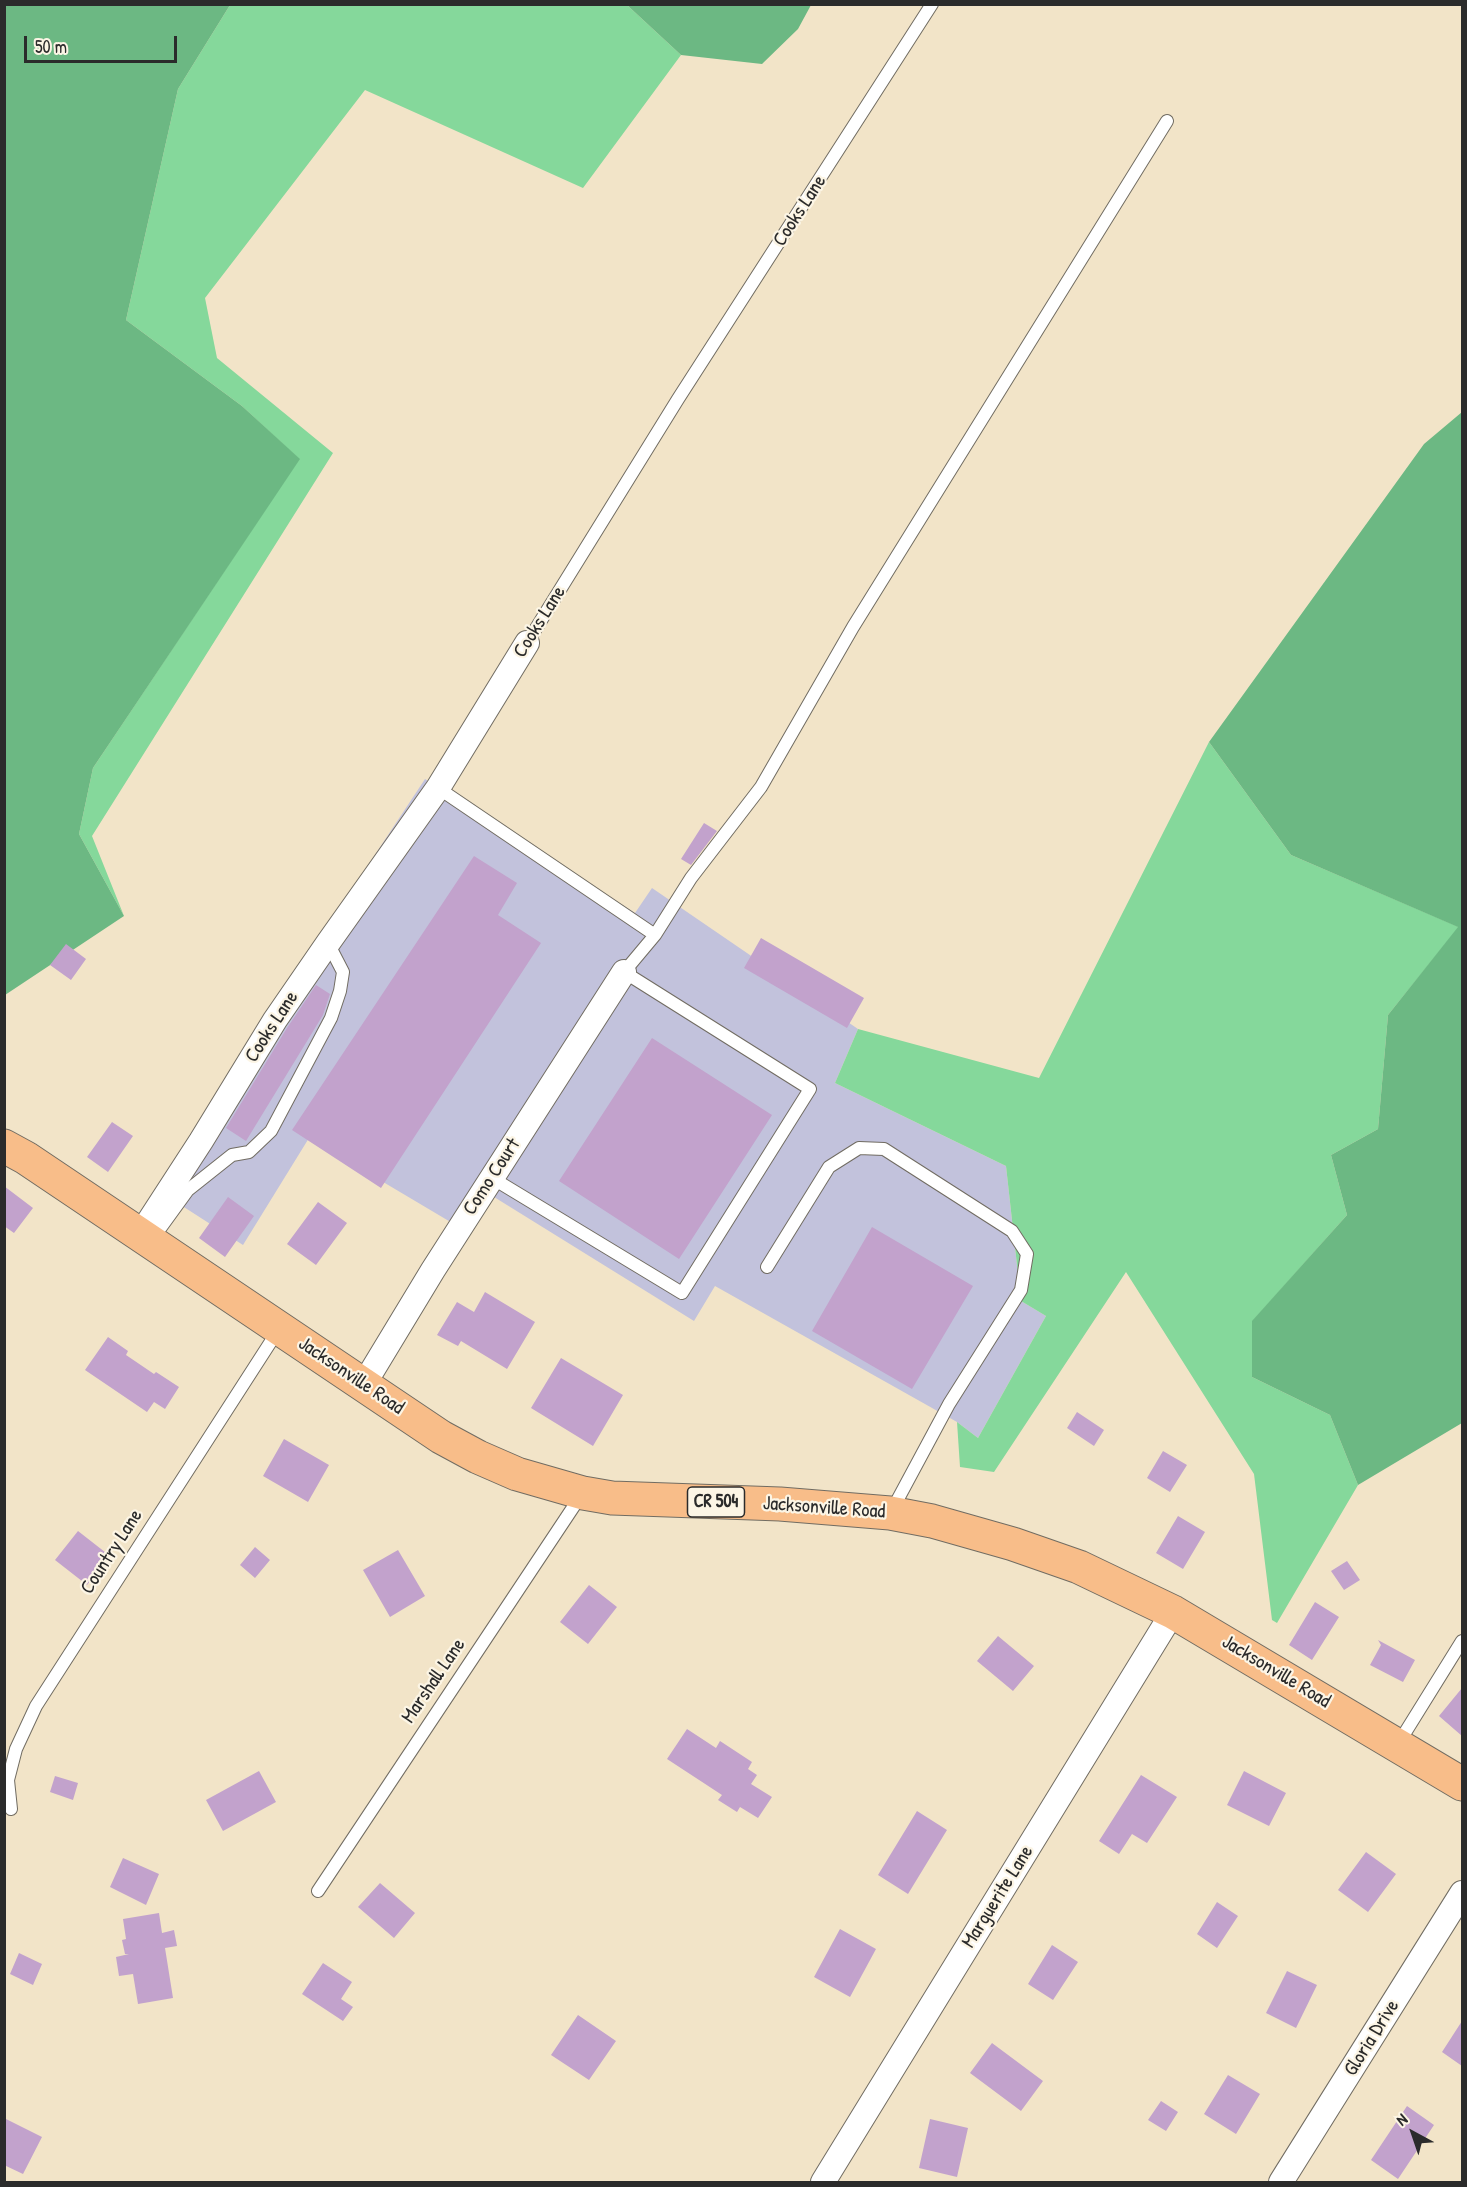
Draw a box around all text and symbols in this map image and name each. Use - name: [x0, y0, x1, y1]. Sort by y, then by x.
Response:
- scale bar: [27, 24, 180, 62]
- text: 50 m: [35, 34, 67, 59]
- street label: Cooks Lane: [768, 171, 832, 251]
- street label: Cooks Lane: [509, 582, 571, 662]
- street label: Cooks Lane: [240, 987, 304, 1067]
- street label: Como Court: [458, 1134, 526, 1220]
- street label: Jacksonville Road: [293, 1332, 409, 1420]
- road number: CR 504: [688, 1487, 744, 1517]
- street label: Jacksonville Road: [762, 1492, 886, 1524]
- street label: Country Lane: [76, 1505, 148, 1599]
- street label: Jacksonville Road: [1217, 1630, 1335, 1714]
- street label: Marshall Lane: [397, 1634, 471, 1728]
- street label: Marguerite Lane: [957, 1841, 1039, 1953]
- street label: Gloria Drive: [1339, 1995, 1405, 2081]
- north arrow: [1383, 2103, 1443, 2163]
- text: N: [1391, 2108, 1412, 2130]

